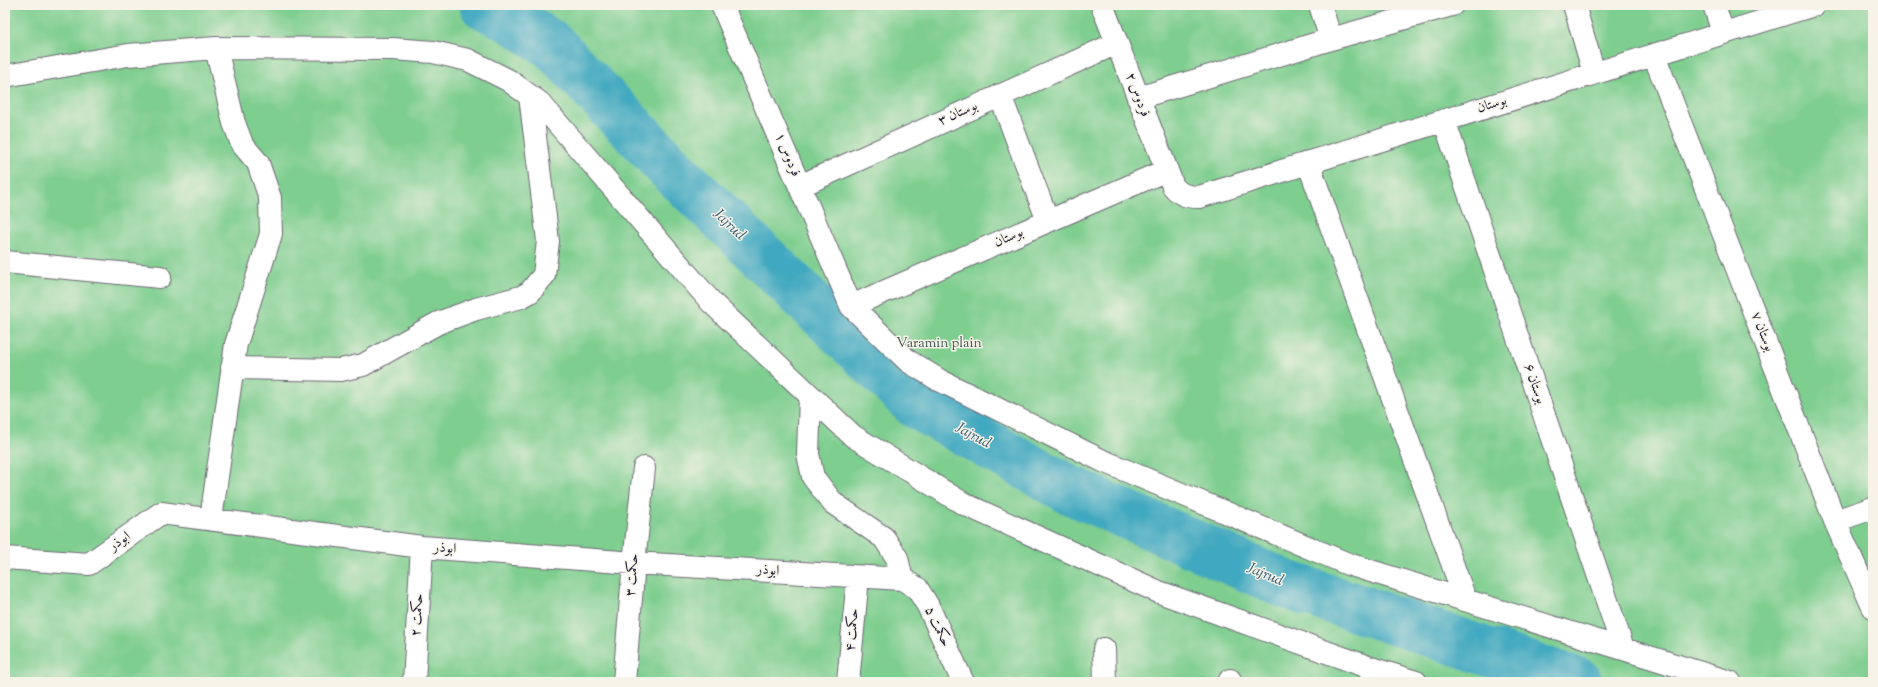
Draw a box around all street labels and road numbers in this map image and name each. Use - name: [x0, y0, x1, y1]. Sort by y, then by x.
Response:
- street label: فردوس ۲: [1119, 70, 1155, 120]
- street label: بوستان: [1475, 91, 1510, 119]
- street label: بوستان ۳: [935, 96, 981, 132]
- street label: فردوس ۱: [769, 130, 805, 180]
- street label: بوستان: [991, 223, 1027, 253]
- street label: بوستان ۷: [1745, 309, 1779, 355]
- street label: بوستان ۶: [1518, 361, 1550, 407]
- street label: ابوذر: [103, 527, 135, 558]
- street label: ابوذر: [431, 538, 457, 560]
- street label: حکمت ۳: [621, 553, 645, 597]
- street label: ابوذر: [754, 560, 780, 582]
- street label: حکمت ۲: [407, 593, 429, 637]
- street label: حکمت ۵: [919, 603, 955, 651]
- street label: حکمت ۴: [841, 608, 865, 652]

